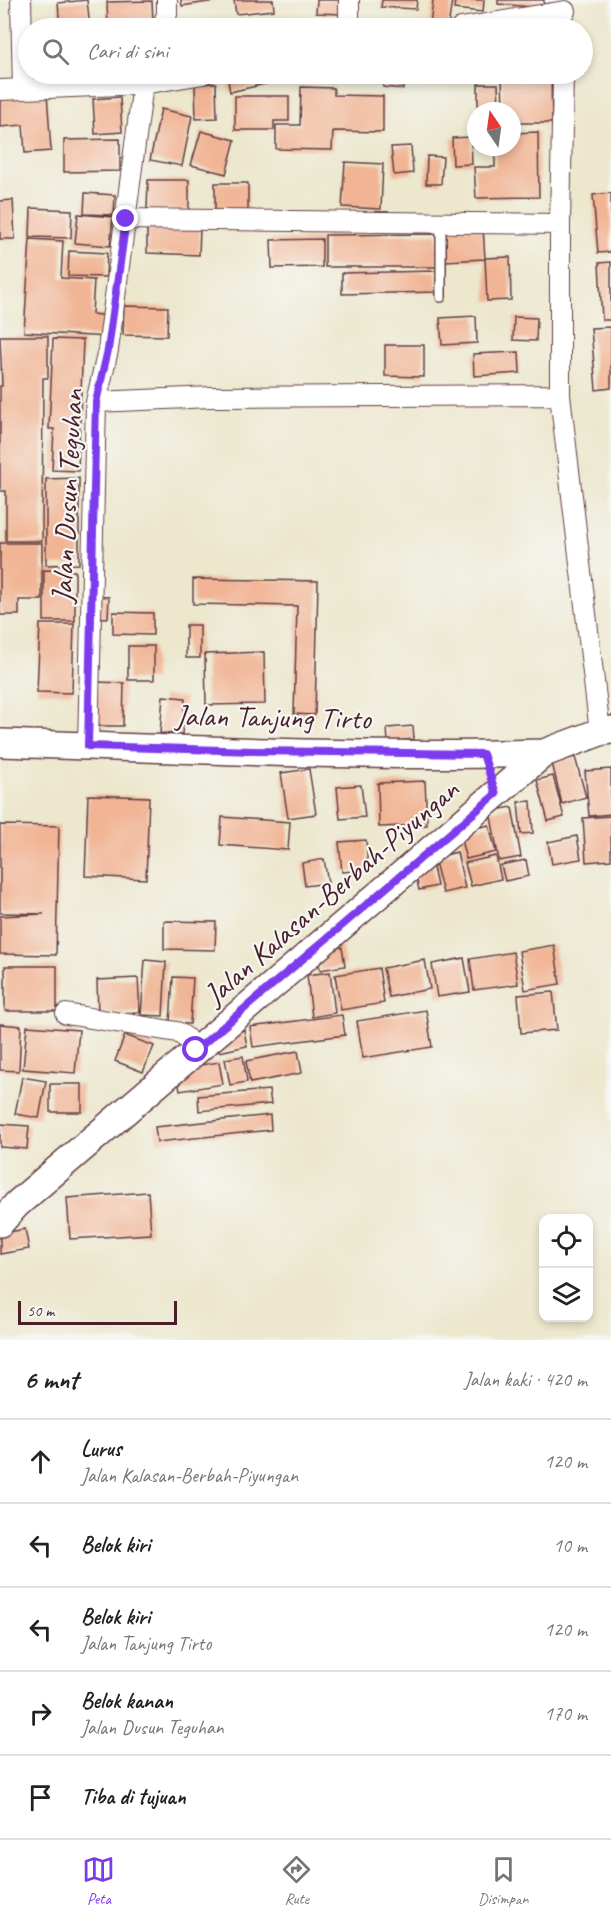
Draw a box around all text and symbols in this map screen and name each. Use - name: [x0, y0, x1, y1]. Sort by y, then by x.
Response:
- search box: [18, 18, 593, 84]
- icon: search: [39, 35, 72, 68]
- text: Cari di sini: [87, 37, 168, 65]
- north arrow: [467, 102, 521, 156]
- route end: [112, 205, 138, 231]
- street label: Jalan Dusun Teguhan: [42, 387, 92, 606]
- street label: Jalan Tanjung Tirto: [173, 696, 372, 738]
- street label: Jalan Kalasan-Berbah-Piyungan: [194, 770, 467, 1014]
- route start: [182, 1036, 208, 1062]
- map controls: [539, 1214, 593, 1322]
- button: locate: [539, 1214, 593, 1268]
- button: layers: [539, 1268, 593, 1322]
- scale bar: [18, 1298, 177, 1326]
- text: 50 m: [27, 1301, 54, 1321]
- text: 6 mnt: [24, 1363, 78, 1396]
- text: Jalan kaki · 420 m: [464, 1367, 587, 1392]
- text: Lurus: [81, 1435, 121, 1463]
- icon: ahead: [24, 1445, 57, 1478]
- text: 120 m: [544, 1449, 587, 1474]
- text: Jalan Kalasan-Berbah-Piyungan: [81, 1463, 298, 1488]
- icon: left: [24, 1529, 57, 1562]
- text: Belok kiri: [81, 1531, 150, 1559]
- text: 10 m: [553, 1533, 587, 1558]
- text: Belok kiri: [81, 1603, 150, 1631]
- icon: left: [24, 1613, 57, 1646]
- text: 120 m: [544, 1617, 587, 1642]
- text: Jalan Tanjung Tirto: [81, 1631, 211, 1656]
- text: Belok kanan: [81, 1687, 173, 1715]
- icon: right: [24, 1697, 57, 1730]
- text: 170 m: [544, 1701, 587, 1726]
- text: Jalan Dusun Teguhan: [81, 1715, 224, 1740]
- icon: arrive: [24, 1781, 57, 1814]
- text: Tiba di tujuan: [81, 1783, 186, 1811]
- tab: Peta: [82, 1853, 115, 1909]
- tab: Rute: [280, 1853, 313, 1909]
- tab: Disimpan: [478, 1853, 529, 1909]

